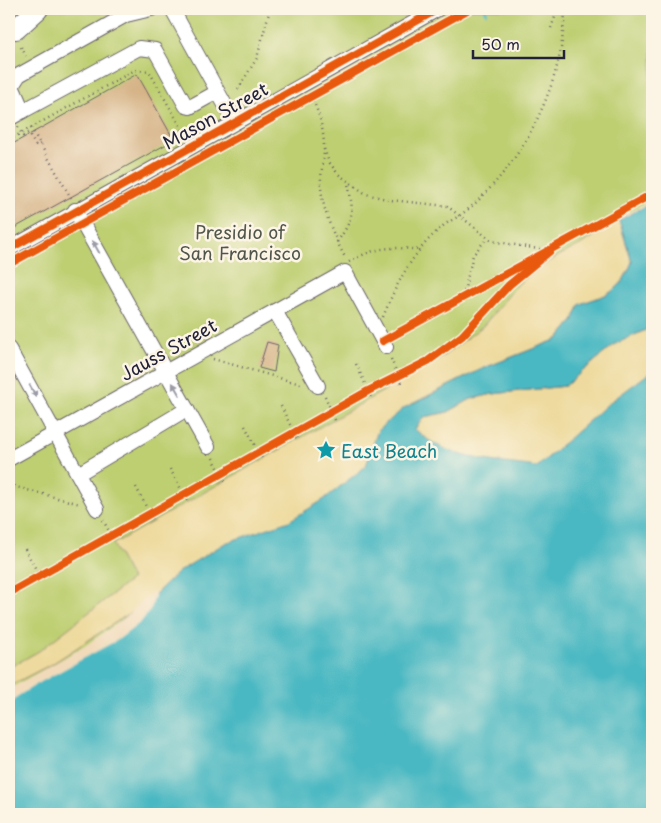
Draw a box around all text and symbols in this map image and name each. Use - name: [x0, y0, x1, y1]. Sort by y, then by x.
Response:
- scale bar: [473, 28, 565, 60]
- text: 50 m: [481, 32, 520, 55]
- street label: Mason Street: [157, 75, 273, 155]
- park label: Presidio of San Francisco: [179, 218, 301, 266]
- one-way arrow: [92, 240, 100, 255]
- street label: Jauss Street: [115, 311, 221, 387]
- one-way arrow: [171, 382, 180, 395]
- one-way arrow: [28, 385, 37, 398]
- place label: East Beach: [341, 437, 437, 464]
- place icon: East Beach: [315, 439, 337, 461]

